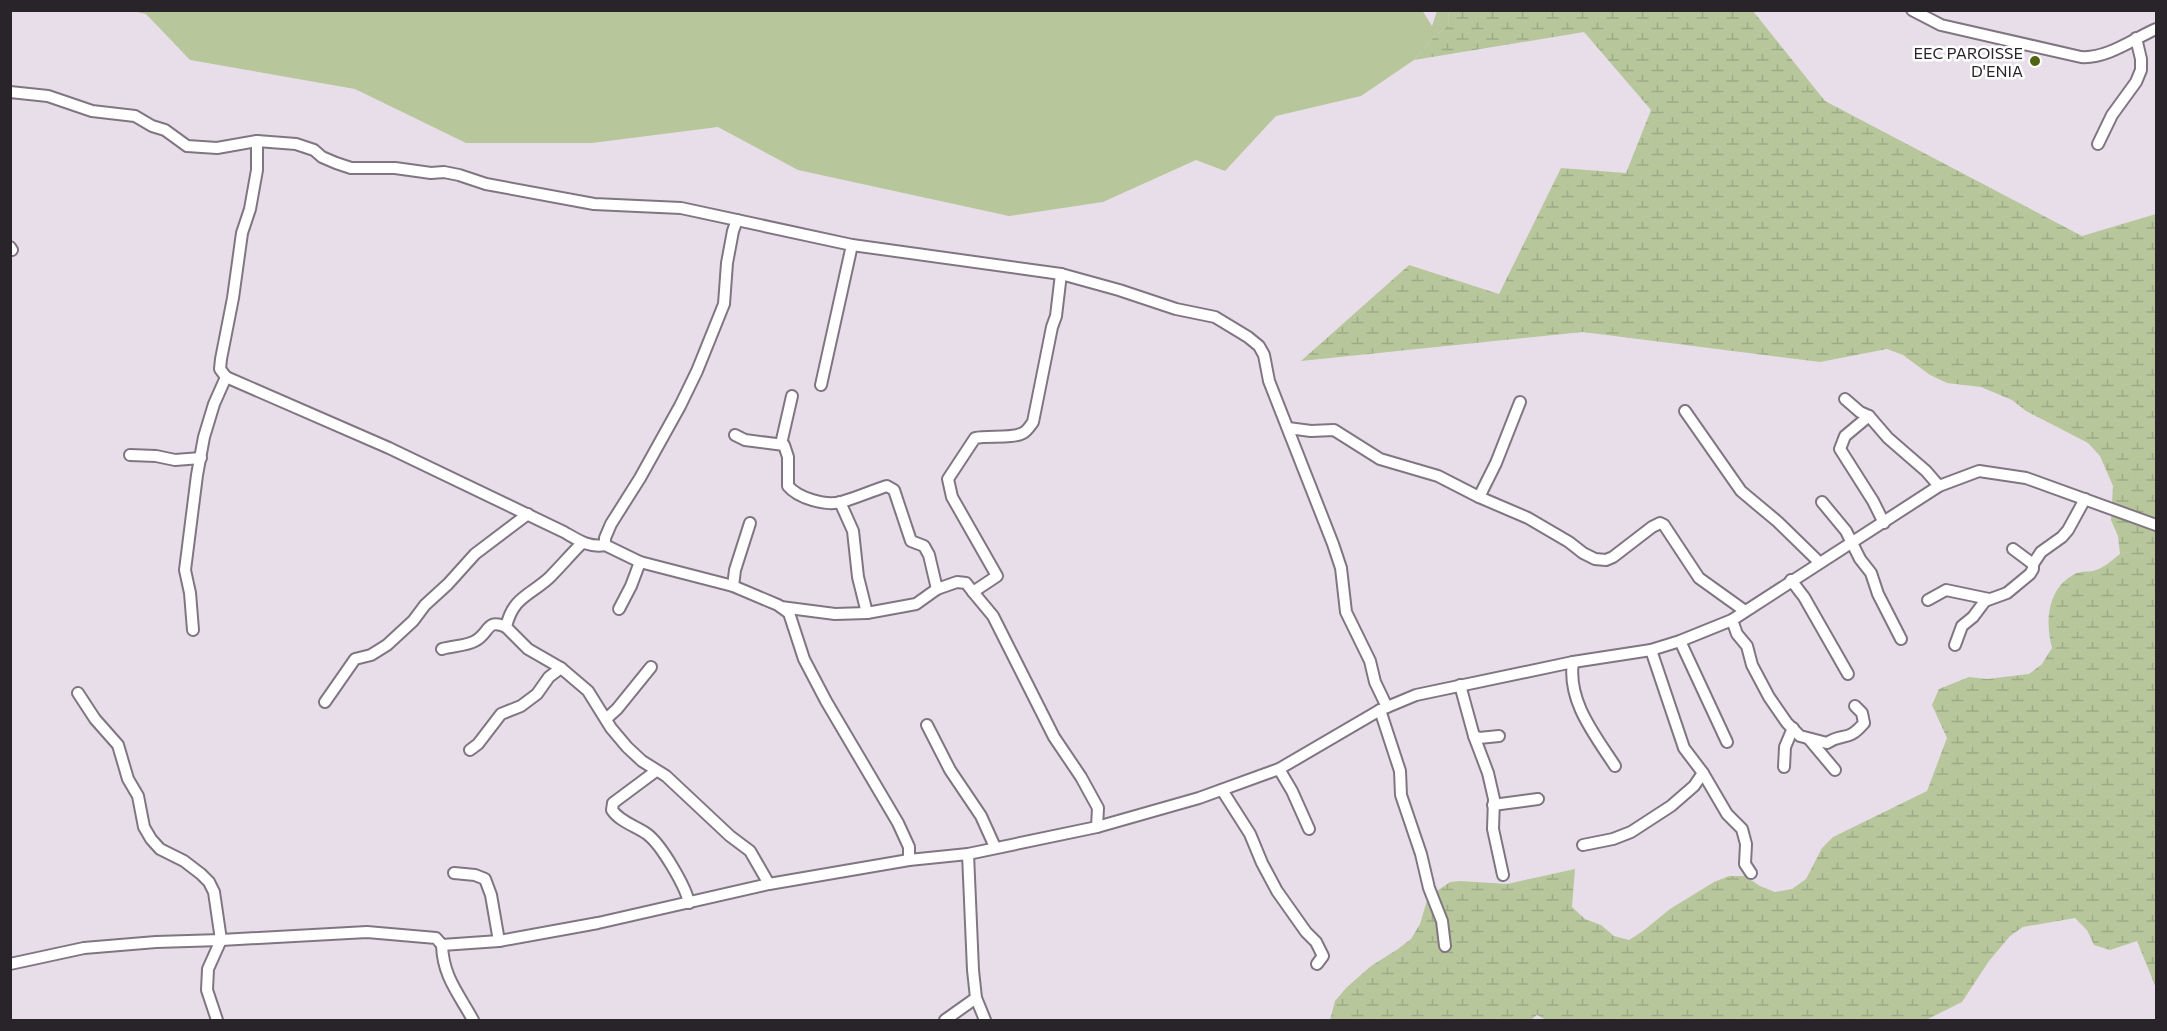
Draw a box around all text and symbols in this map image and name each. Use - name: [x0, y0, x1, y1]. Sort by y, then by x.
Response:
- place label: EEC PAROISSE D'ENIA: [1913, 43, 2023, 80]
- marker: EEC PAROISSE D'ENIA: [2028, 54, 2042, 68]

